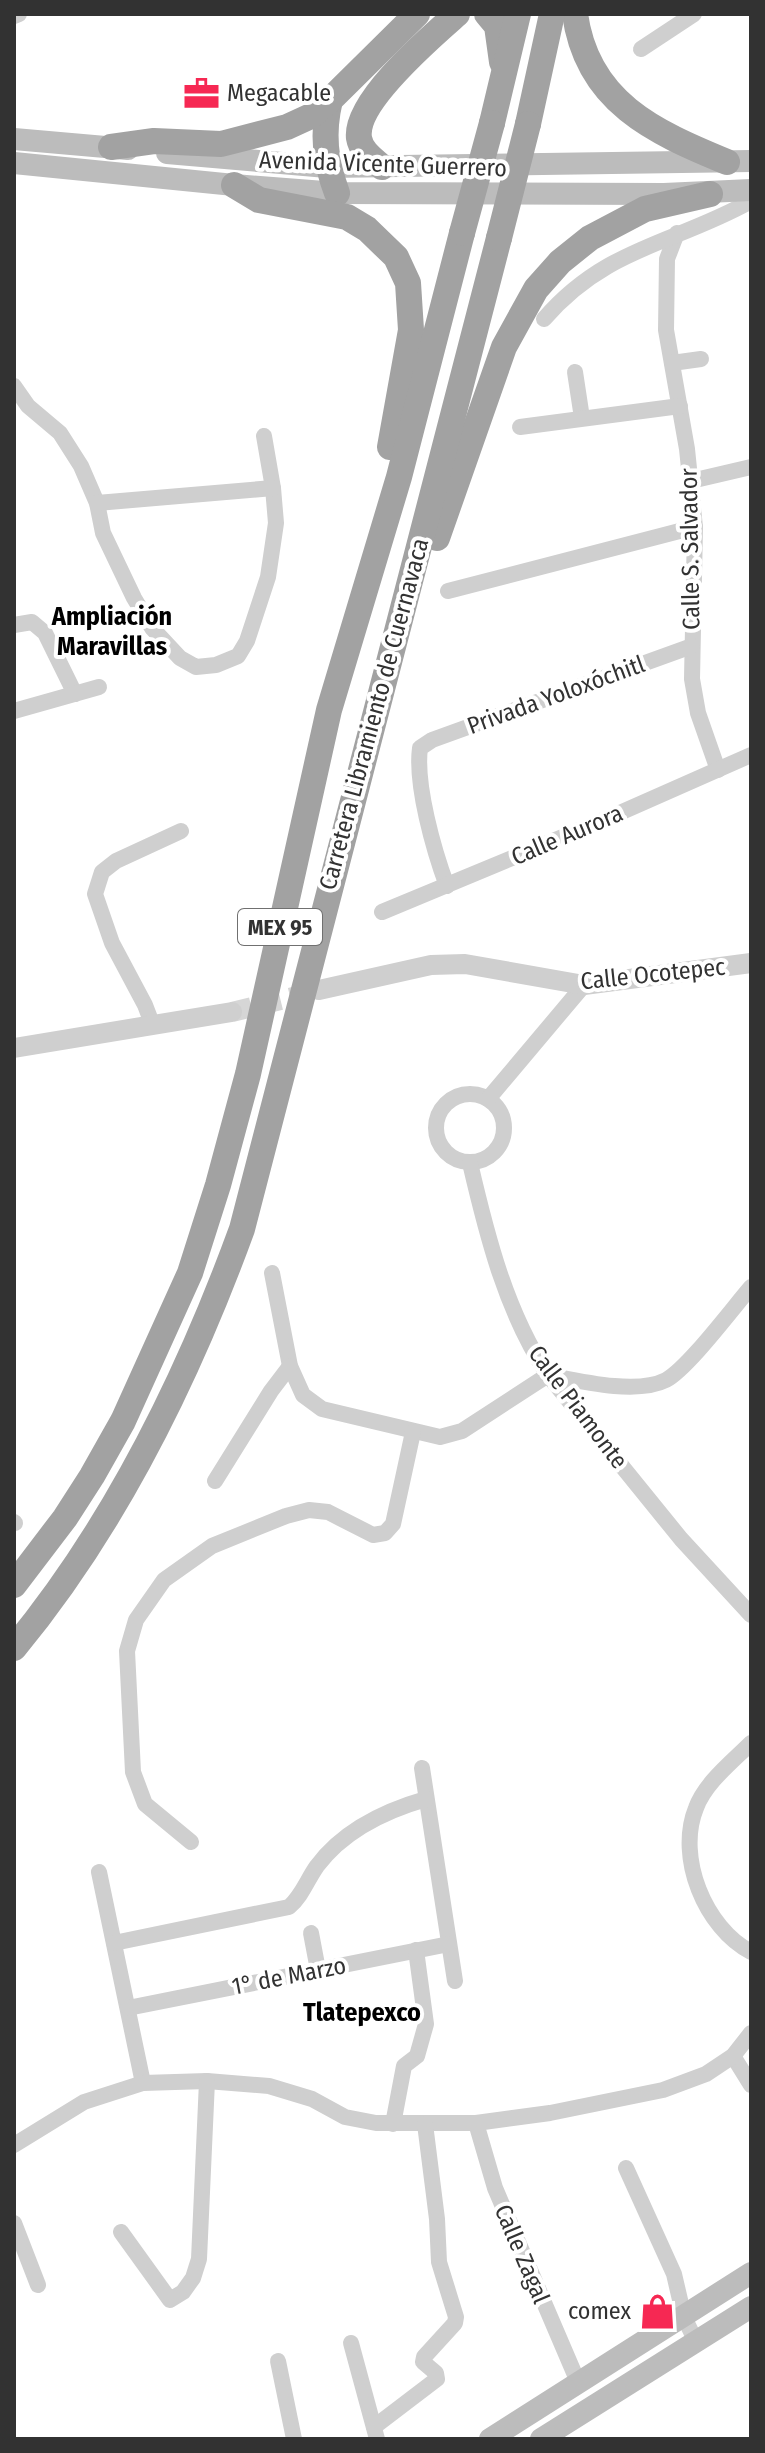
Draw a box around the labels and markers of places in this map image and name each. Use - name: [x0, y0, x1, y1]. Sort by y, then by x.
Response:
- office icon: Megacable: [182, 74, 220, 112]
- place label: Megacable: [227, 79, 331, 107]
- shop icon: comex: [638, 2292, 676, 2330]
- place label: comex: [568, 2297, 631, 2325]

